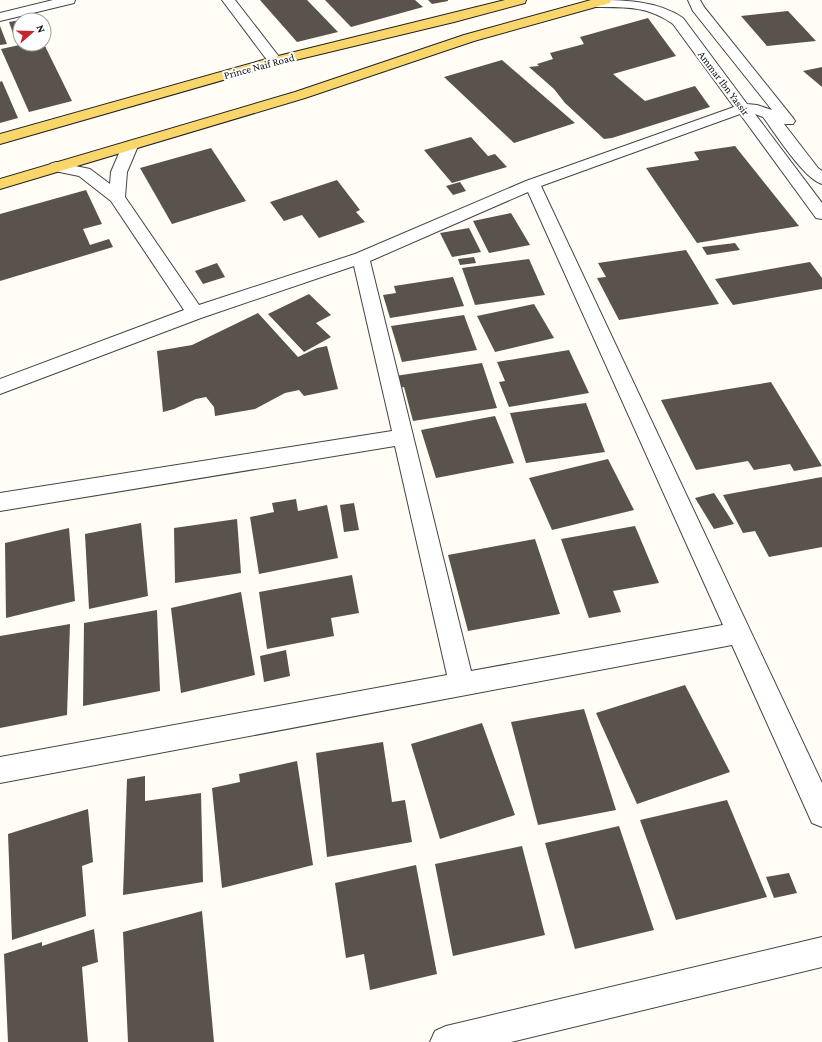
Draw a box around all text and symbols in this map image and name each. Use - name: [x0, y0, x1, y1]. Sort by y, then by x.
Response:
- north arrow: [12, 12, 52, 52]
- text: N: [34, 23, 48, 35]
- street label: Ammar Ibn Yassir: [696, 48, 752, 118]
- street label: Prince Naif Road: [222, 51, 296, 81]

